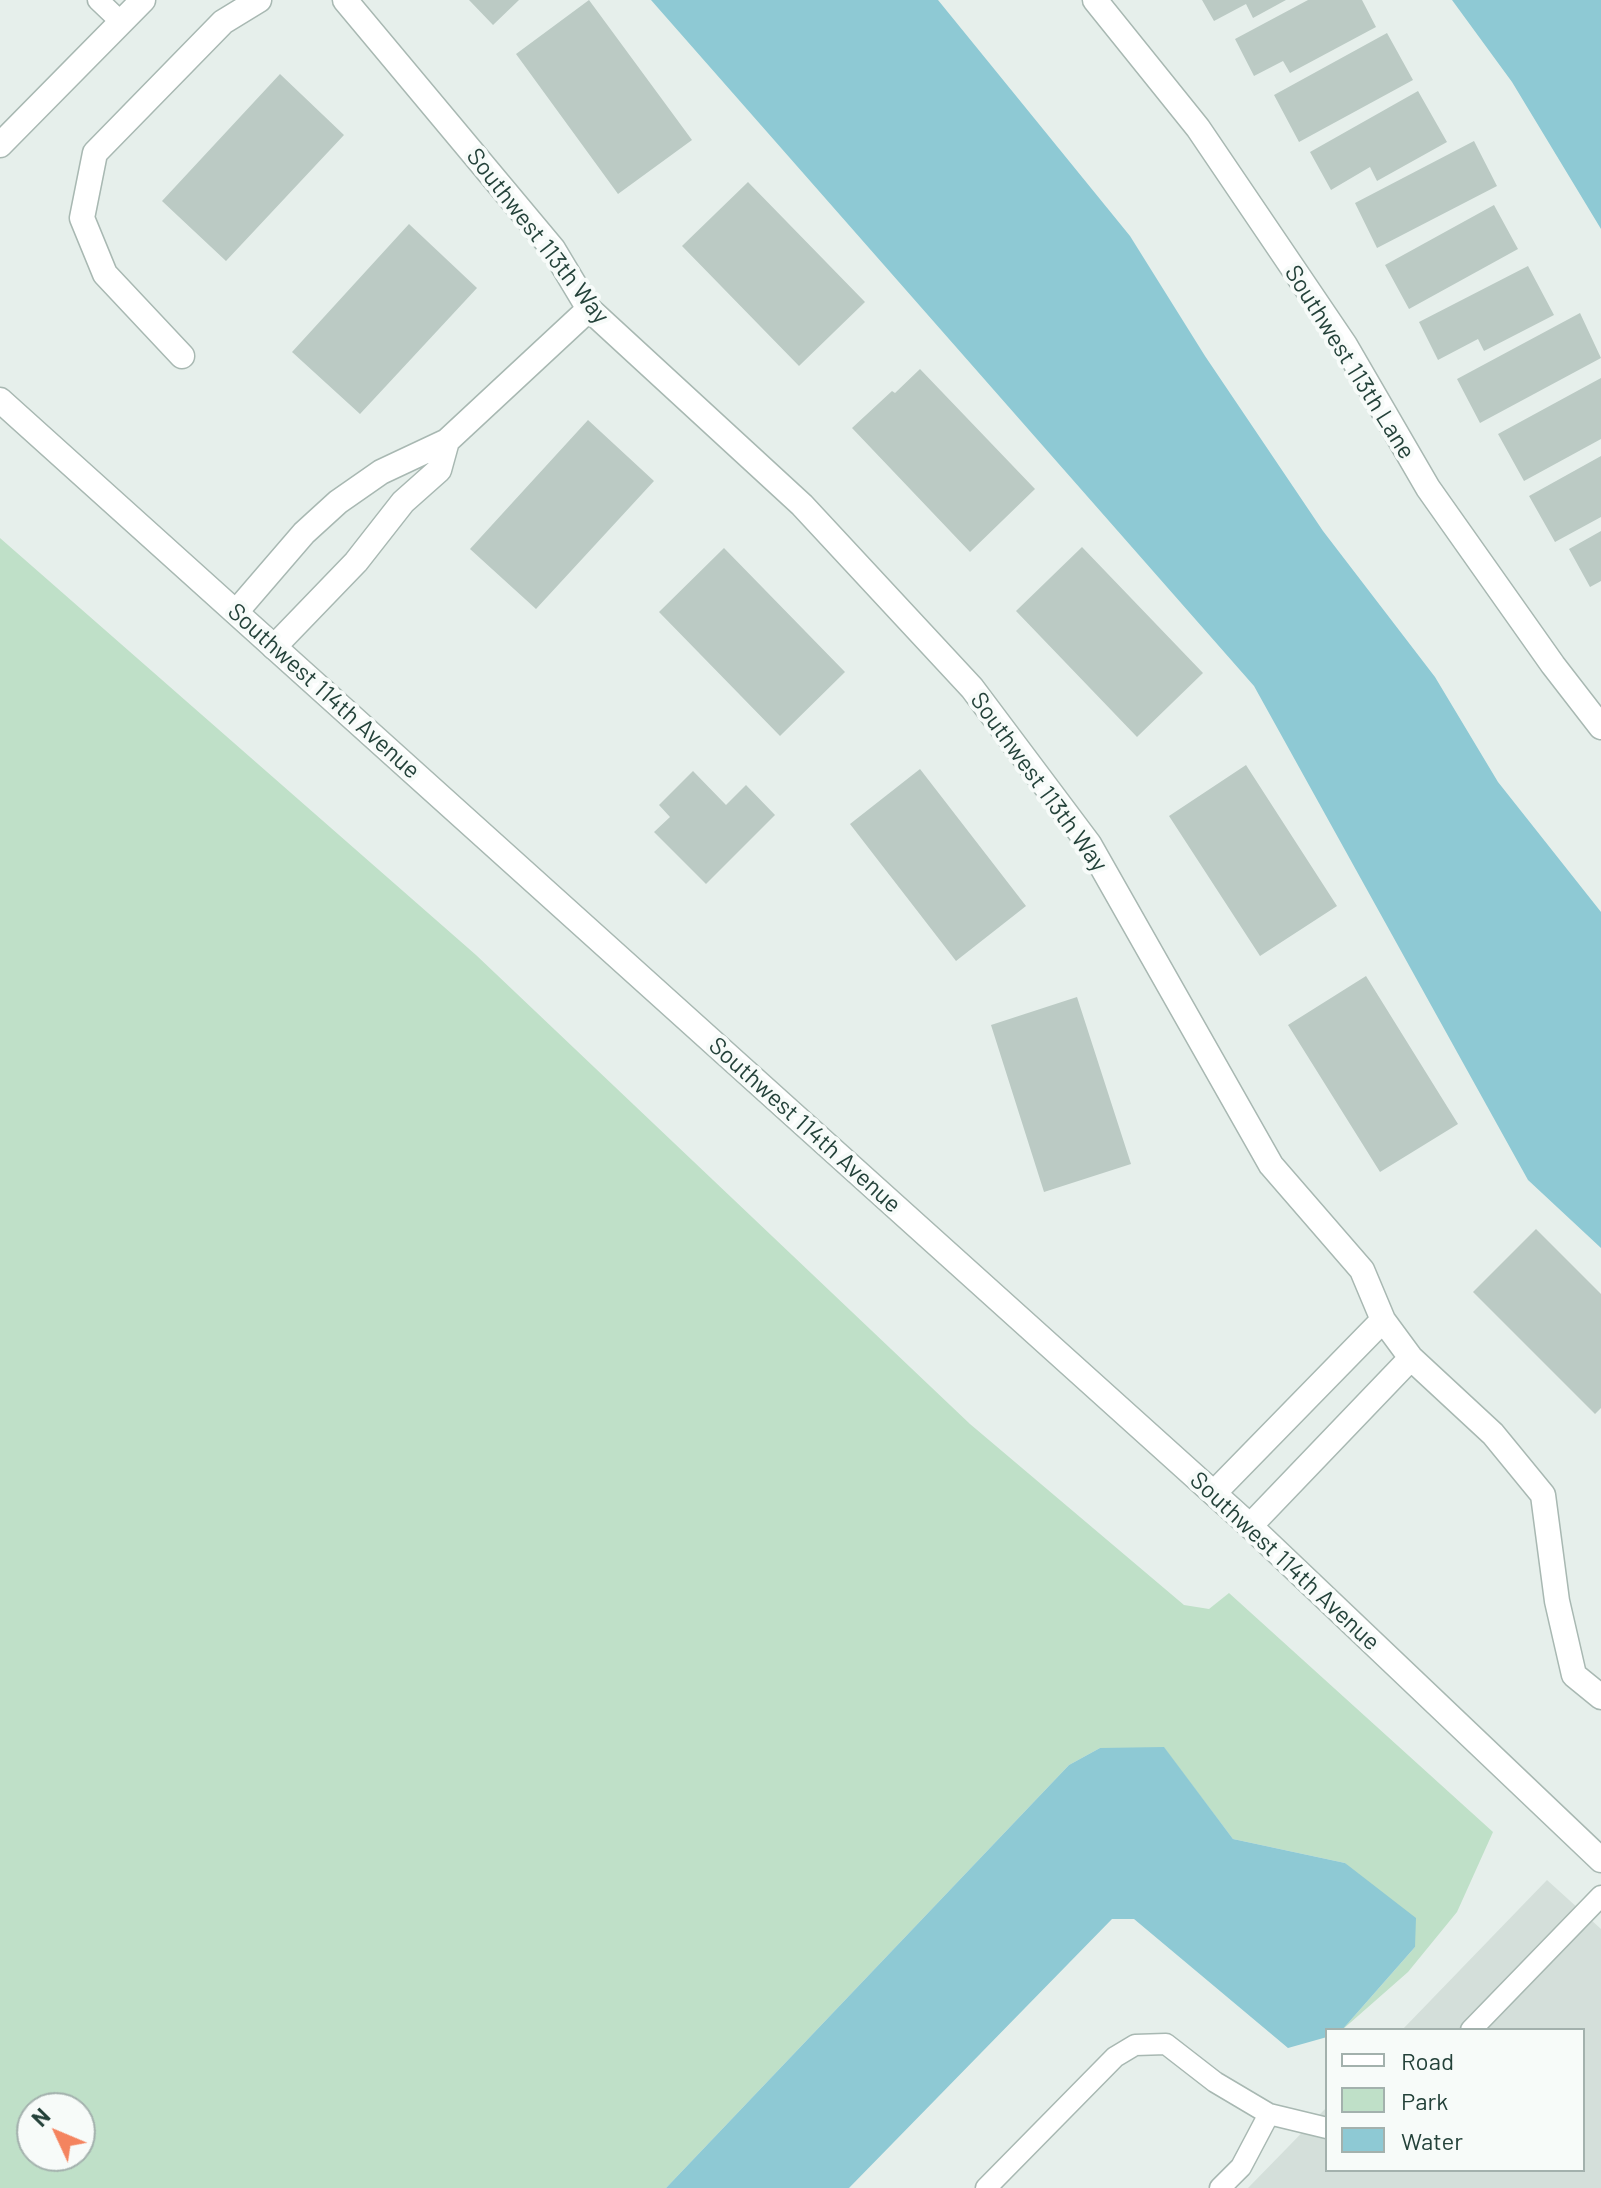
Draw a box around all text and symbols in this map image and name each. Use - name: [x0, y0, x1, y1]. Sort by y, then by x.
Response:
- street label: Southwest 113th Way: [461, 143, 615, 329]
- street label: Southwest 113th Lane: [1279, 260, 1421, 464]
- street label: Southwest 114th Avenue: [222, 597, 426, 785]
- street label: Southwest 113th Way: [964, 687, 1114, 877]
- street label: Southwest 114th Avenue: [703, 1031, 907, 1219]
- street label: Southwest 114th Avenue: [1184, 1466, 1386, 1656]
- legend: [1325, 2028, 1585, 2172]
- text: Road: [1401, 2046, 1454, 2075]
- text: Park: [1401, 2086, 1448, 2115]
- north arrow: [16, 2092, 96, 2172]
- text: N: [26, 2102, 55, 2131]
- text: Water: [1401, 2126, 1463, 2155]

